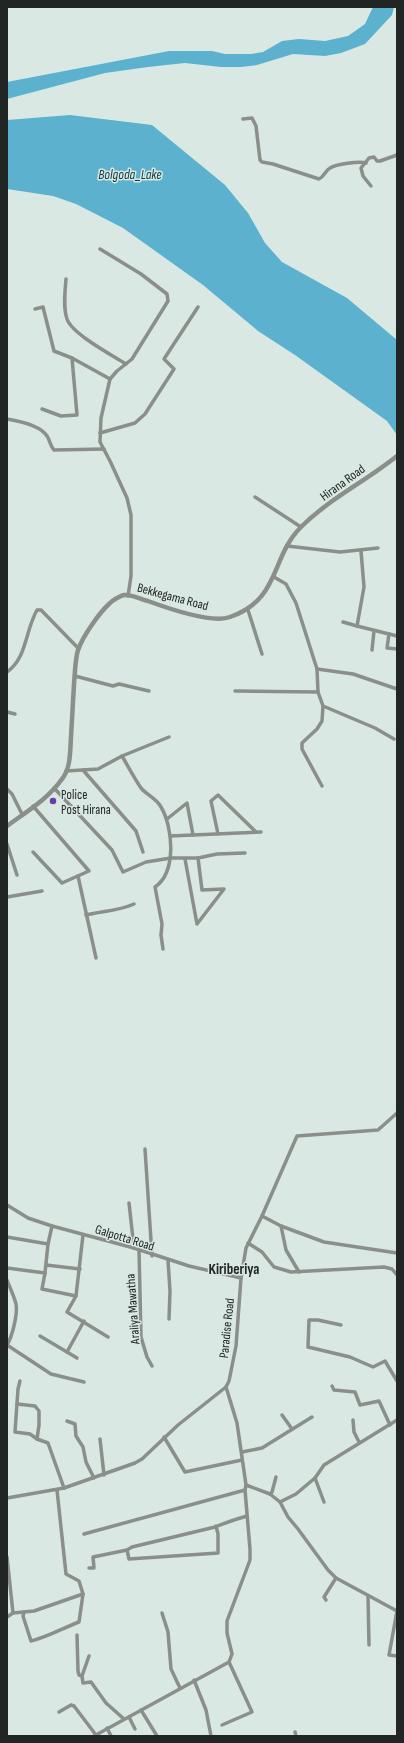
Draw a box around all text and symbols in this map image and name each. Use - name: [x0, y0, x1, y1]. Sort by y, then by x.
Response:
- water label: Bolgoda_Lake: [98, 166, 162, 183]
- street label: Hirana Road: [317, 461, 368, 505]
- street label: Bekkegama Road: [135, 580, 210, 614]
- place label: Police Post Hirana: [61, 787, 111, 818]
- marker: Police Post Hirana: [48, 796, 58, 806]
- street label: Galpotta Road: [93, 1221, 156, 1255]
- district label: Kiriberiya: [209, 1260, 259, 1279]
- street label: Araliya Mawatha: [123, 1273, 144, 1346]
- street label: Paradise Road: [216, 1297, 238, 1359]

